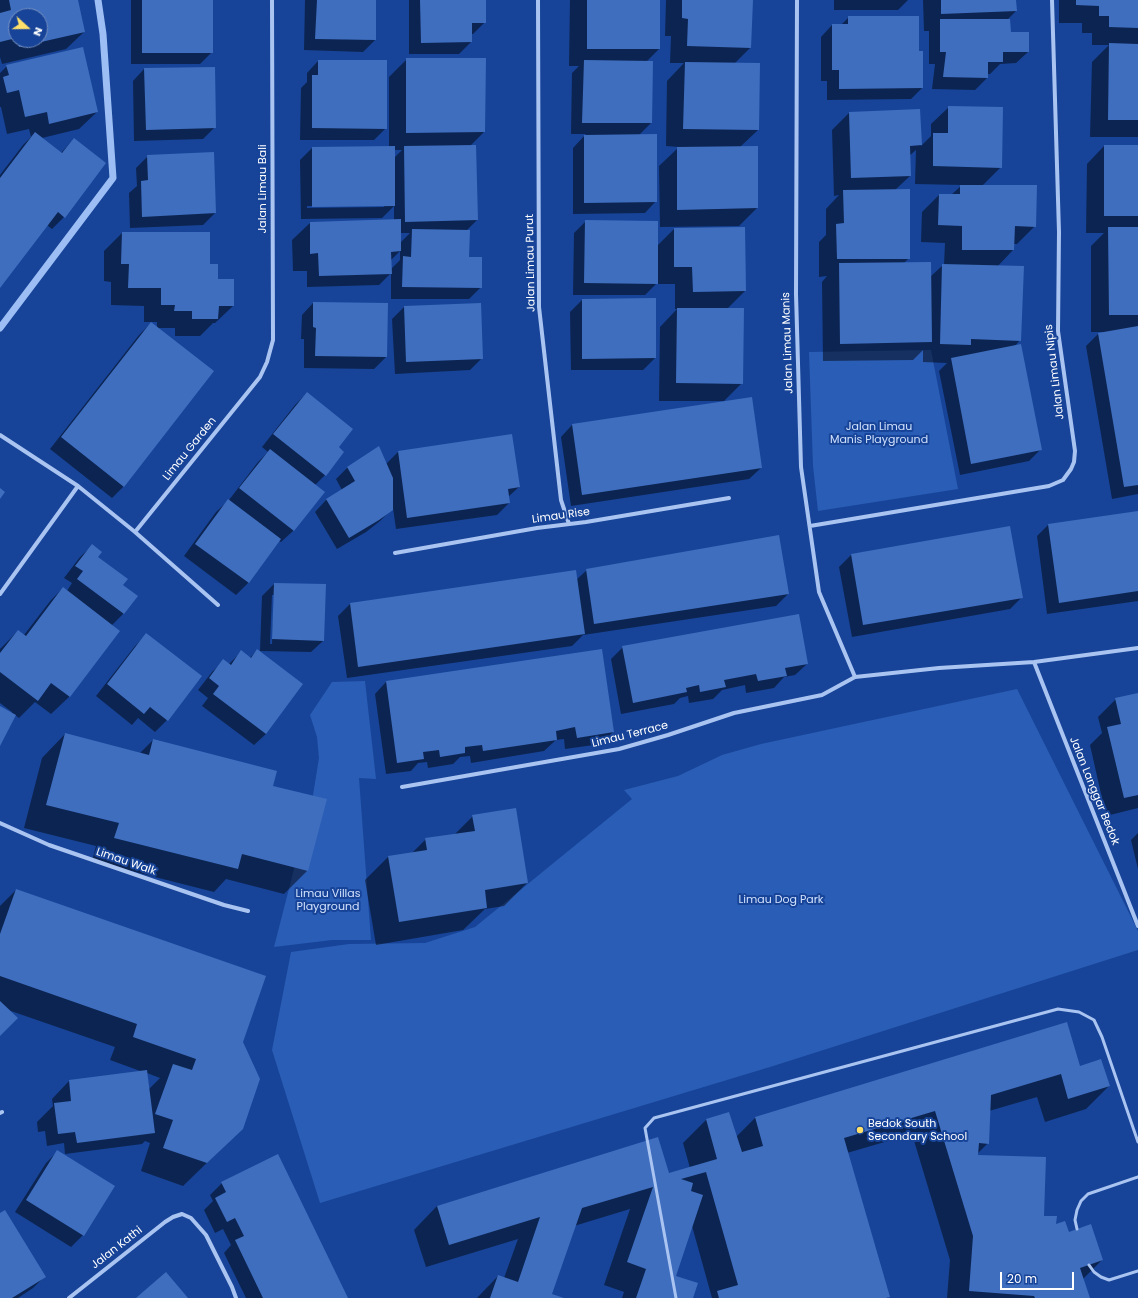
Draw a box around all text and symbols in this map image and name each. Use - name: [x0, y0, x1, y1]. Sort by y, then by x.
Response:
- north arrow: [8, 8, 48, 48]
- text: N: [29, 25, 47, 39]
- street label: Jalan Limau Bali: [256, 144, 270, 234]
- street label: Jalan Limau Purut: [524, 214, 538, 312]
- street label: Jalan Limau Manis: [780, 292, 796, 394]
- street label: Jalan Limau Nipis: [1043, 324, 1067, 420]
- street label: Limau Garden: [160, 415, 220, 483]
- park label: Jalan Limau Manis Playground: [830, 420, 928, 446]
- street label: Limau Rise: [531, 505, 591, 527]
- street label: Limau Terrace: [591, 719, 669, 751]
- street label: Jalan Langgar Bedok: [1066, 735, 1122, 847]
- street label: Limau Walk: [94, 846, 158, 878]
- park label: Limau Villas Playground: [296, 887, 360, 913]
- park label: Limau Dog Park: [739, 893, 823, 907]
- place label: Bedok South Secondary School: [868, 1117, 967, 1143]
- marker: Bedok South Secondary School: [855, 1125, 865, 1135]
- street label: Jalan Kathi: [89, 1224, 145, 1272]
- scale bar: [1002, 1264, 1076, 1290]
- text: 20 m: [1007, 1270, 1037, 1287]

